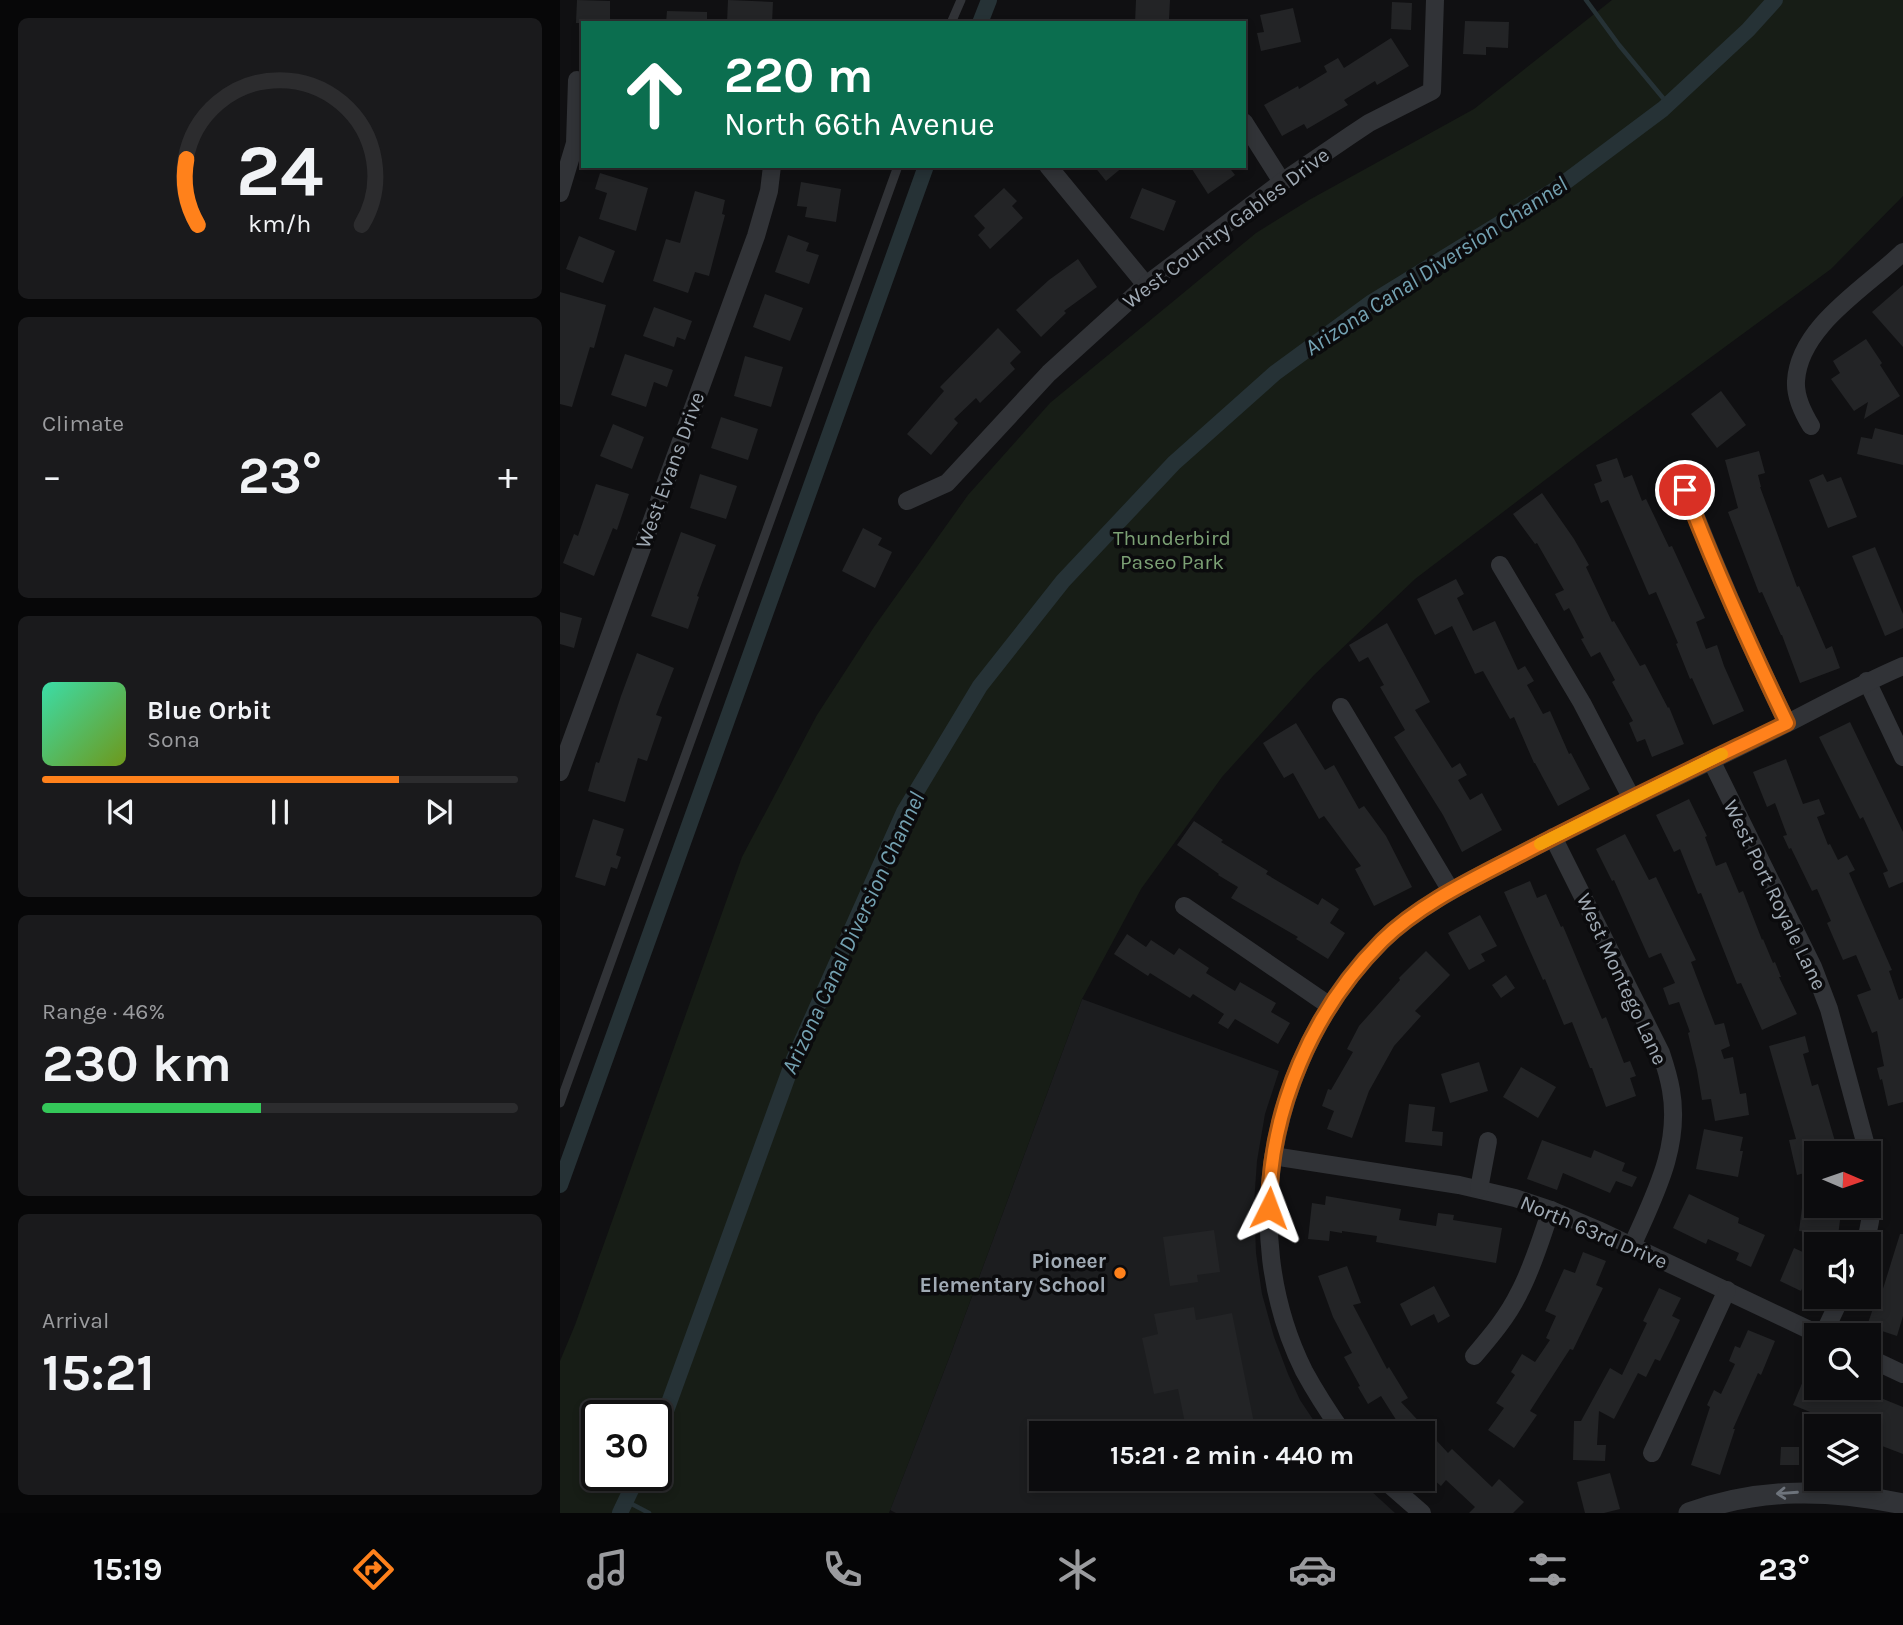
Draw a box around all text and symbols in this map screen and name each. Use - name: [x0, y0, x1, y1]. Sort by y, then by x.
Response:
- text: 220 m: [724, 47, 873, 104]
- icon: ahead: [609, 49, 700, 140]
- text: North 66th Avenue: [724, 106, 995, 143]
- text: 24: [236, 128, 324, 213]
- street label: West Country Gables Drive: [1118, 143, 1334, 313]
- water label: Arizona Canal Diversion Channel: [1299, 171, 1573, 361]
- text: km/h: [248, 208, 312, 237]
- street label: West Evans Drive: [631, 389, 709, 551]
- text: Climate: [42, 410, 124, 437]
- text: 23°: [238, 445, 322, 506]
- text: −: [42, 454, 62, 499]
- text: +: [498, 454, 518, 499]
- pin: [1655, 460, 1715, 520]
- icon: arrive: [1666, 471, 1704, 509]
- park label: Thunderbird Paseo Park: [1113, 526, 1231, 574]
- text: Blue Orbit: [147, 695, 271, 726]
- text: Sona: [147, 726, 200, 753]
- water label: Arizona Canal Diversion Channel: [776, 788, 930, 1078]
- icon: previous: [102, 793, 140, 831]
- icon: pause: [261, 793, 299, 831]
- icon: next: [420, 793, 458, 831]
- street label: West Port Royale Lane: [1719, 796, 1831, 994]
- street label: West Montego Lane: [1572, 889, 1672, 1069]
- text: Range · 46%: [42, 998, 165, 1025]
- text: 230 km: [42, 1033, 232, 1094]
- north arrow: [1804, 1141, 1881, 1218]
- map controls: [1804, 1141, 1881, 1491]
- position arrow: [1232, 1171, 1306, 1245]
- street label: North 63rd Drive: [1517, 1190, 1671, 1274]
- button: sound: [1804, 1232, 1881, 1309]
- place label: Pioneer Elementary School: [920, 1249, 1107, 1297]
- marker: Pioneer Elementary School: [1112, 1265, 1128, 1281]
- text: Arrival: [42, 1307, 109, 1334]
- button: search: [1804, 1323, 1881, 1400]
- text: 15:21: [42, 1342, 155, 1403]
- speed limit sign: 30: [581, 1400, 672, 1491]
- button: layers: [1804, 1414, 1881, 1491]
- text: 15:21 · 2 min · 440 m: [1110, 1440, 1354, 1471]
- one-way arrow: [1776, 1487, 1799, 1500]
- icon: directions: [349, 1545, 398, 1594]
- icon: music: [583, 1545, 632, 1594]
- icon: phone: [818, 1545, 867, 1594]
- icon: climate: [1053, 1545, 1102, 1594]
- icon: car: [1288, 1545, 1337, 1594]
- icon: filters: [1523, 1545, 1572, 1594]
- text: 15:19: [93, 1551, 163, 1588]
- text: 23°: [1758, 1551, 1810, 1588]

